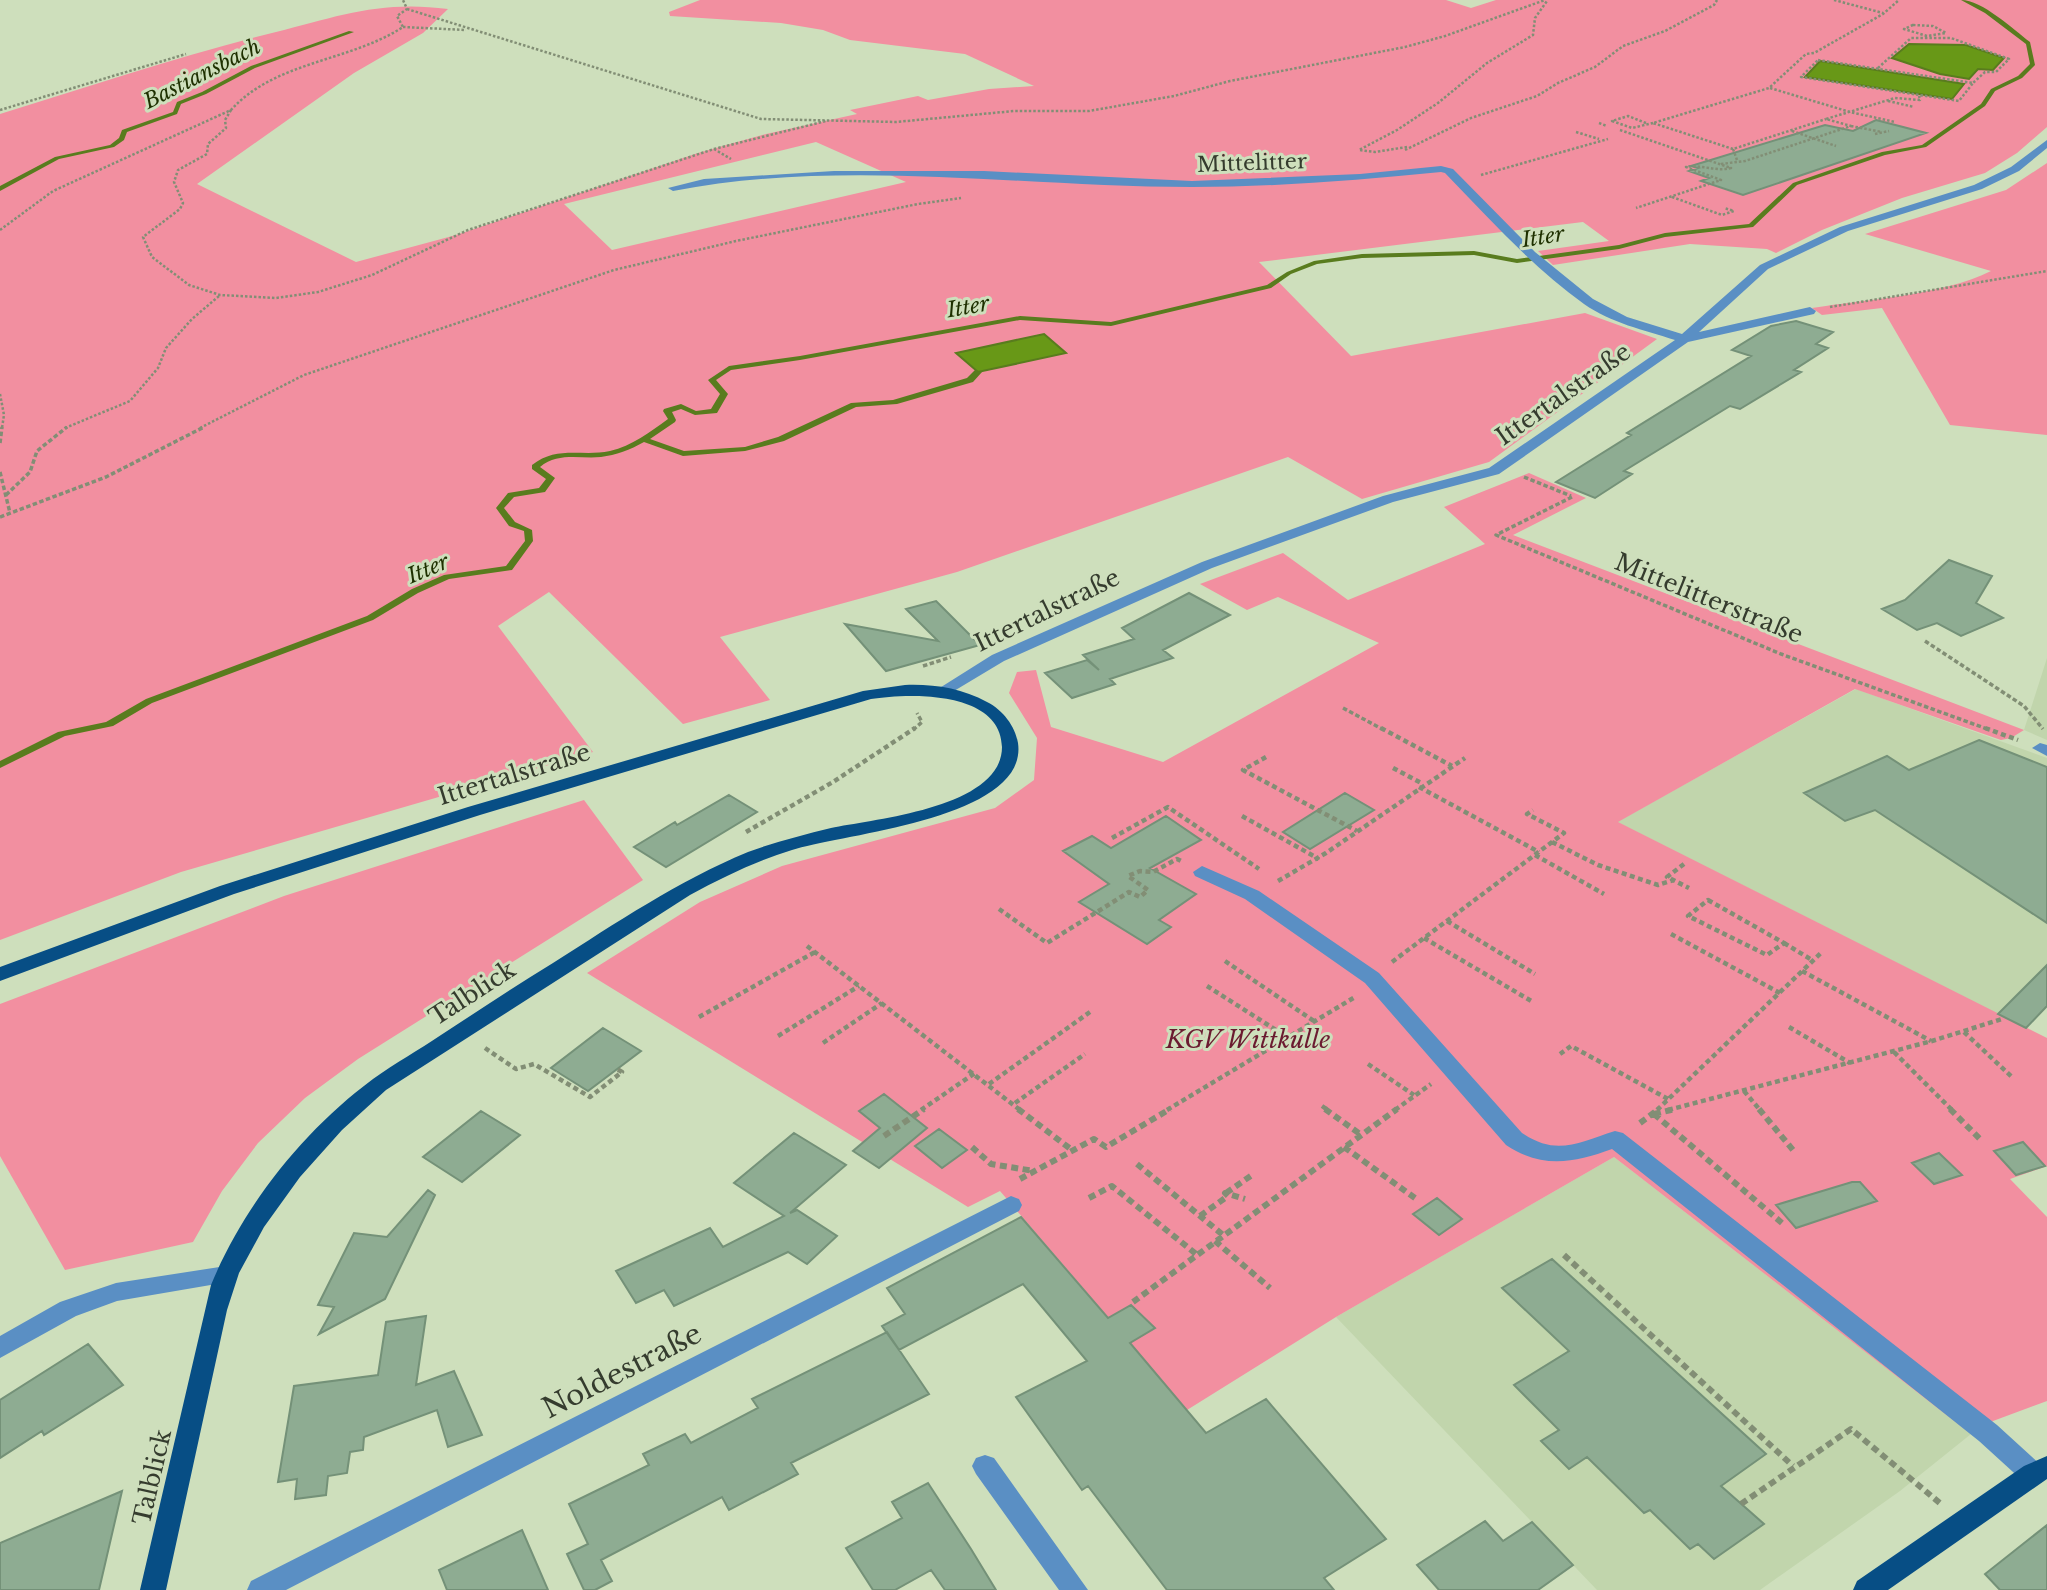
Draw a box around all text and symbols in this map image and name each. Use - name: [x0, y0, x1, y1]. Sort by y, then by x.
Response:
- water label: Bastiansbach: [138, 33, 265, 115]
- street label: Mittelitter: [1197, 148, 1307, 178]
- water label: Itter: [1519, 221, 1567, 253]
- water label: Itter: [944, 290, 993, 324]
- street label: Ittertalstraße: [1490, 337, 1636, 451]
- street label: Mittelitterstraße: [1611, 547, 1807, 649]
- water label: Itter: [402, 548, 454, 590]
- street label: Ittertalstraße: [970, 562, 1124, 658]
- street label: Ittertalstraße: [434, 737, 594, 811]
- street label: Talblick: [423, 954, 521, 1032]
- park label: KGV Wittkulle: [1165, 1025, 1330, 1054]
- street label: Noldestraße: [537, 1316, 707, 1426]
- street label: Talblick: [127, 1426, 177, 1528]

